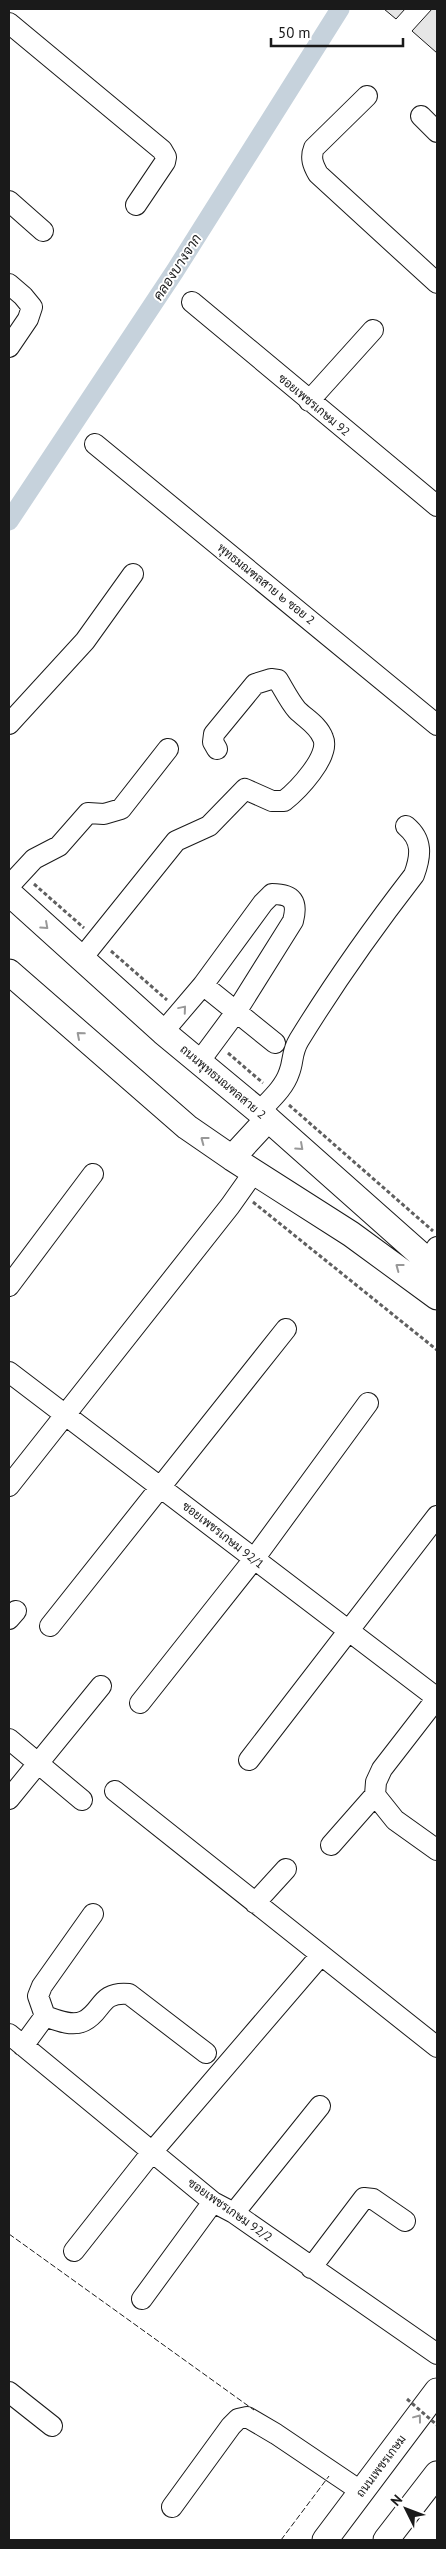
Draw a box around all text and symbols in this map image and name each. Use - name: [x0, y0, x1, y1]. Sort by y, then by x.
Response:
- scale bar: [271, 15, 404, 47]
- text: 50 m: [278, 23, 311, 42]
- water label: คลองบางจาก: [149, 230, 205, 304]
- street label: ซอยเพชรเกษม 92: [275, 370, 353, 439]
- street label: พุทธมณฑลสาย ๒ ซอย 2: [213, 540, 318, 629]
- one-way arrow: [40, 920, 49, 929]
- one-way arrow: [178, 1005, 187, 1014]
- one-way arrow: [77, 1031, 86, 1040]
- street label: ถนนพุทธมณฑลสาย 2: [176, 1041, 269, 1123]
- one-way arrow: [201, 1137, 210, 1145]
- one-way arrow: [294, 1141, 303, 1150]
- one-way arrow: [396, 1265, 405, 1273]
- street label: ซอยเพชรเกษม 92/1: [179, 1498, 267, 1571]
- street label: ซอยเพชรเกษม 92/2: [185, 2175, 276, 2244]
- one-way arrow: [412, 2415, 420, 2424]
- street label: ถนนเพชรเกษม: [352, 2432, 409, 2500]
- north arrow: [381, 2484, 431, 2534]
- text: N: [387, 2491, 406, 2510]

